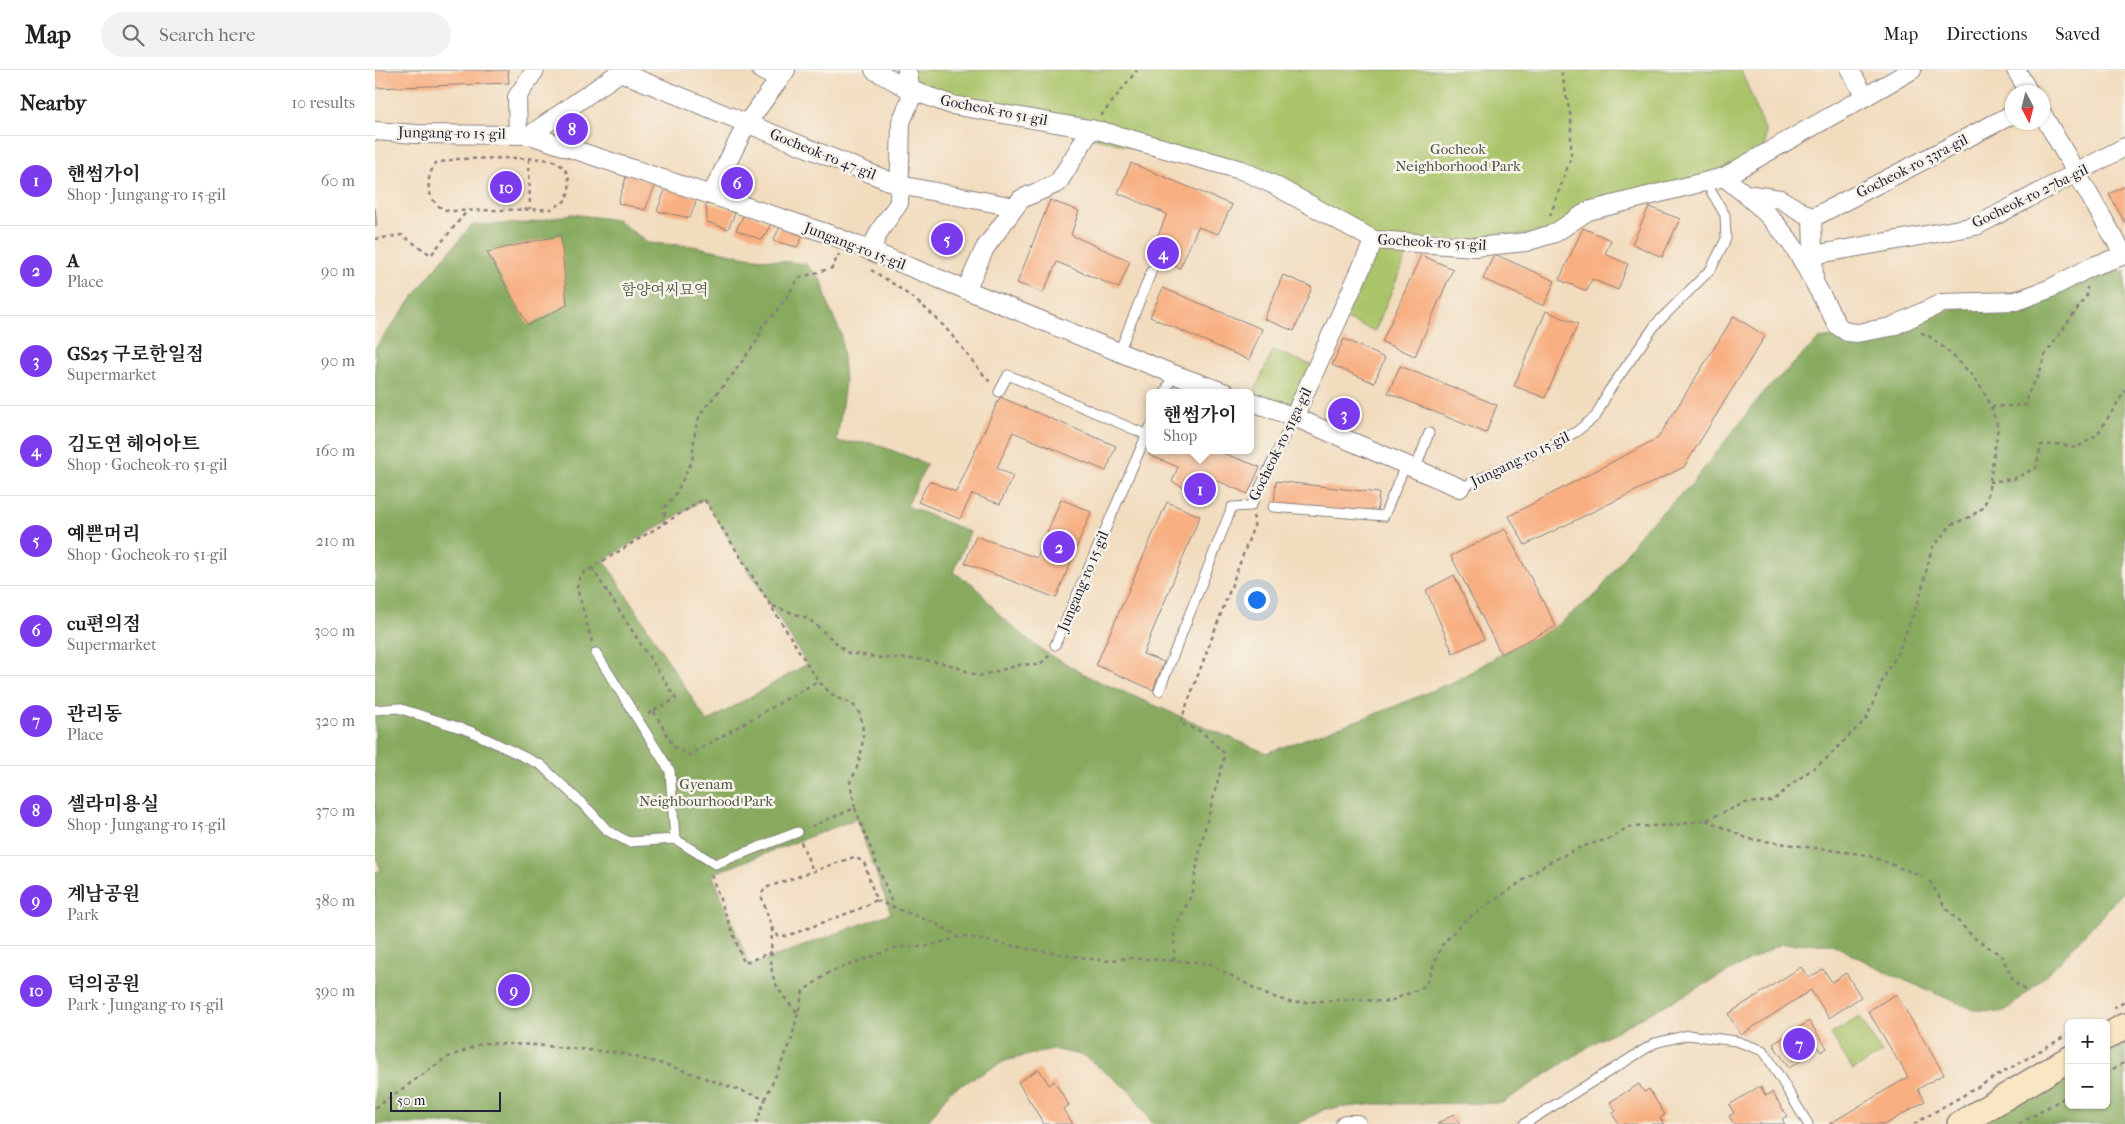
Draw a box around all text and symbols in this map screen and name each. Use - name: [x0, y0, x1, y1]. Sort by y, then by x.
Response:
- search box: [101, 12, 451, 57]
- text: Map: [25, 21, 71, 49]
- icon: search: [119, 21, 147, 49]
- text: Search here: [159, 24, 255, 46]
- text: Map: [1884, 24, 1918, 45]
- text: Directions: [1946, 24, 2027, 45]
- text: Saved: [2055, 24, 2100, 45]
- north arrow: [2005, 85, 2050, 130]
- text: Nearby: [20, 91, 86, 115]
- street label: Gocheok-ro 51-gil: [939, 91, 1049, 129]
- text: 10 results: [292, 93, 355, 112]
- pin: 8: [556, 110, 588, 148]
- street label: Jungang-ro 15-gil: [397, 123, 506, 143]
- street label: Gocheok-ro 47-gil: [767, 124, 879, 184]
- street label: Gocheok-ro 33ra-gil: [1853, 130, 1971, 202]
- park label: Gocheok Neighborhood Park: [1395, 140, 1521, 175]
- street label: Gocheok-ro 27ba-gil: [1969, 160, 2091, 232]
- text: 핸썸가이: [67, 163, 140, 185]
- pin: 6: [721, 164, 753, 202]
- pin: 10: [490, 168, 522, 206]
- text: 1: [33, 171, 39, 190]
- text: 60 m: [321, 171, 355, 190]
- text: Shop · Jungang-ro 15-gil: [67, 185, 226, 204]
- street label: Jungang-ro 15-gil: [801, 218, 908, 274]
- pin: 5: [931, 220, 963, 258]
- street label: Gocheok-ro 51-gil: [1377, 230, 1487, 254]
- pin: 4: [1147, 234, 1179, 272]
- text: A: [67, 250, 79, 272]
- text: 2: [32, 261, 40, 280]
- text: 90 m: [321, 261, 355, 280]
- text: Place: [67, 272, 103, 291]
- park label: 함양여씨묘역: [622, 281, 708, 299]
- text: GS25 구로한일점: [67, 343, 204, 365]
- text: 3: [33, 351, 39, 370]
- text: 90 m: [321, 351, 355, 370]
- text: Supermarket: [67, 365, 157, 384]
- street label: Gocheok-ro 51ga-gil: [1245, 384, 1315, 504]
- popup: [1146, 389, 1254, 454]
- pin: 3: [1328, 395, 1360, 433]
- text: 핸썸가이: [1163, 404, 1237, 426]
- text: Shop: [1163, 426, 1197, 445]
- street label: Jungang-ro 15-gil: [1467, 427, 1572, 491]
- text: 김도연 헤어아트: [67, 433, 200, 455]
- text: 4: [31, 441, 41, 460]
- text: 160 m: [315, 441, 355, 460]
- text: Shop · Gocheok-ro 51-gil: [67, 455, 228, 474]
- pin: 1: [1184, 470, 1216, 508]
- text: 예쁜머리: [67, 523, 140, 545]
- pin: 2: [1043, 528, 1075, 566]
- street label: Jungang-ro 15-gil: [1053, 528, 1112, 635]
- text: 5: [33, 531, 39, 550]
- text: 210 m: [316, 531, 355, 550]
- text: Shop · Gocheok-ro 51-gil: [67, 545, 228, 564]
- your location: [1244, 587, 1270, 613]
- text: cu편의점: [67, 613, 141, 635]
- text: 6: [32, 621, 40, 640]
- text: 300 m: [314, 621, 355, 640]
- text: Supermarket: [67, 635, 157, 654]
- text: 관리동: [67, 703, 122, 725]
- text: 7: [32, 711, 40, 730]
- text: 320 m: [315, 711, 355, 730]
- text: Place: [67, 725, 103, 744]
- park label: Gyenam Neighbourhood Park: [639, 775, 773, 810]
- text: 셀라미용실: [67, 793, 159, 815]
- text: 8: [32, 801, 40, 820]
- text: 370 m: [315, 801, 355, 820]
- text: Shop · Jungang-ro 15-gil: [67, 815, 226, 834]
- text: 계남공원: [67, 883, 140, 905]
- text: 9: [32, 891, 40, 910]
- text: 380 m: [315, 891, 355, 910]
- text: Park: [67, 905, 99, 924]
- pin: 9: [498, 971, 530, 1009]
- text: 덕의공원: [67, 973, 140, 995]
- text: 10: [29, 981, 43, 1000]
- text: 390 m: [314, 981, 355, 1000]
- text: Park · Jungang-ro 15-gil: [67, 995, 224, 1014]
- map controls: [2065, 1019, 2110, 1109]
- button: +: [2065, 1019, 2110, 1064]
- pin: 7: [1783, 1025, 1815, 1063]
- button: −: [2065, 1064, 2110, 1109]
- scale bar: [390, 1089, 501, 1112]
- text: 50 m: [397, 1092, 425, 1109]

